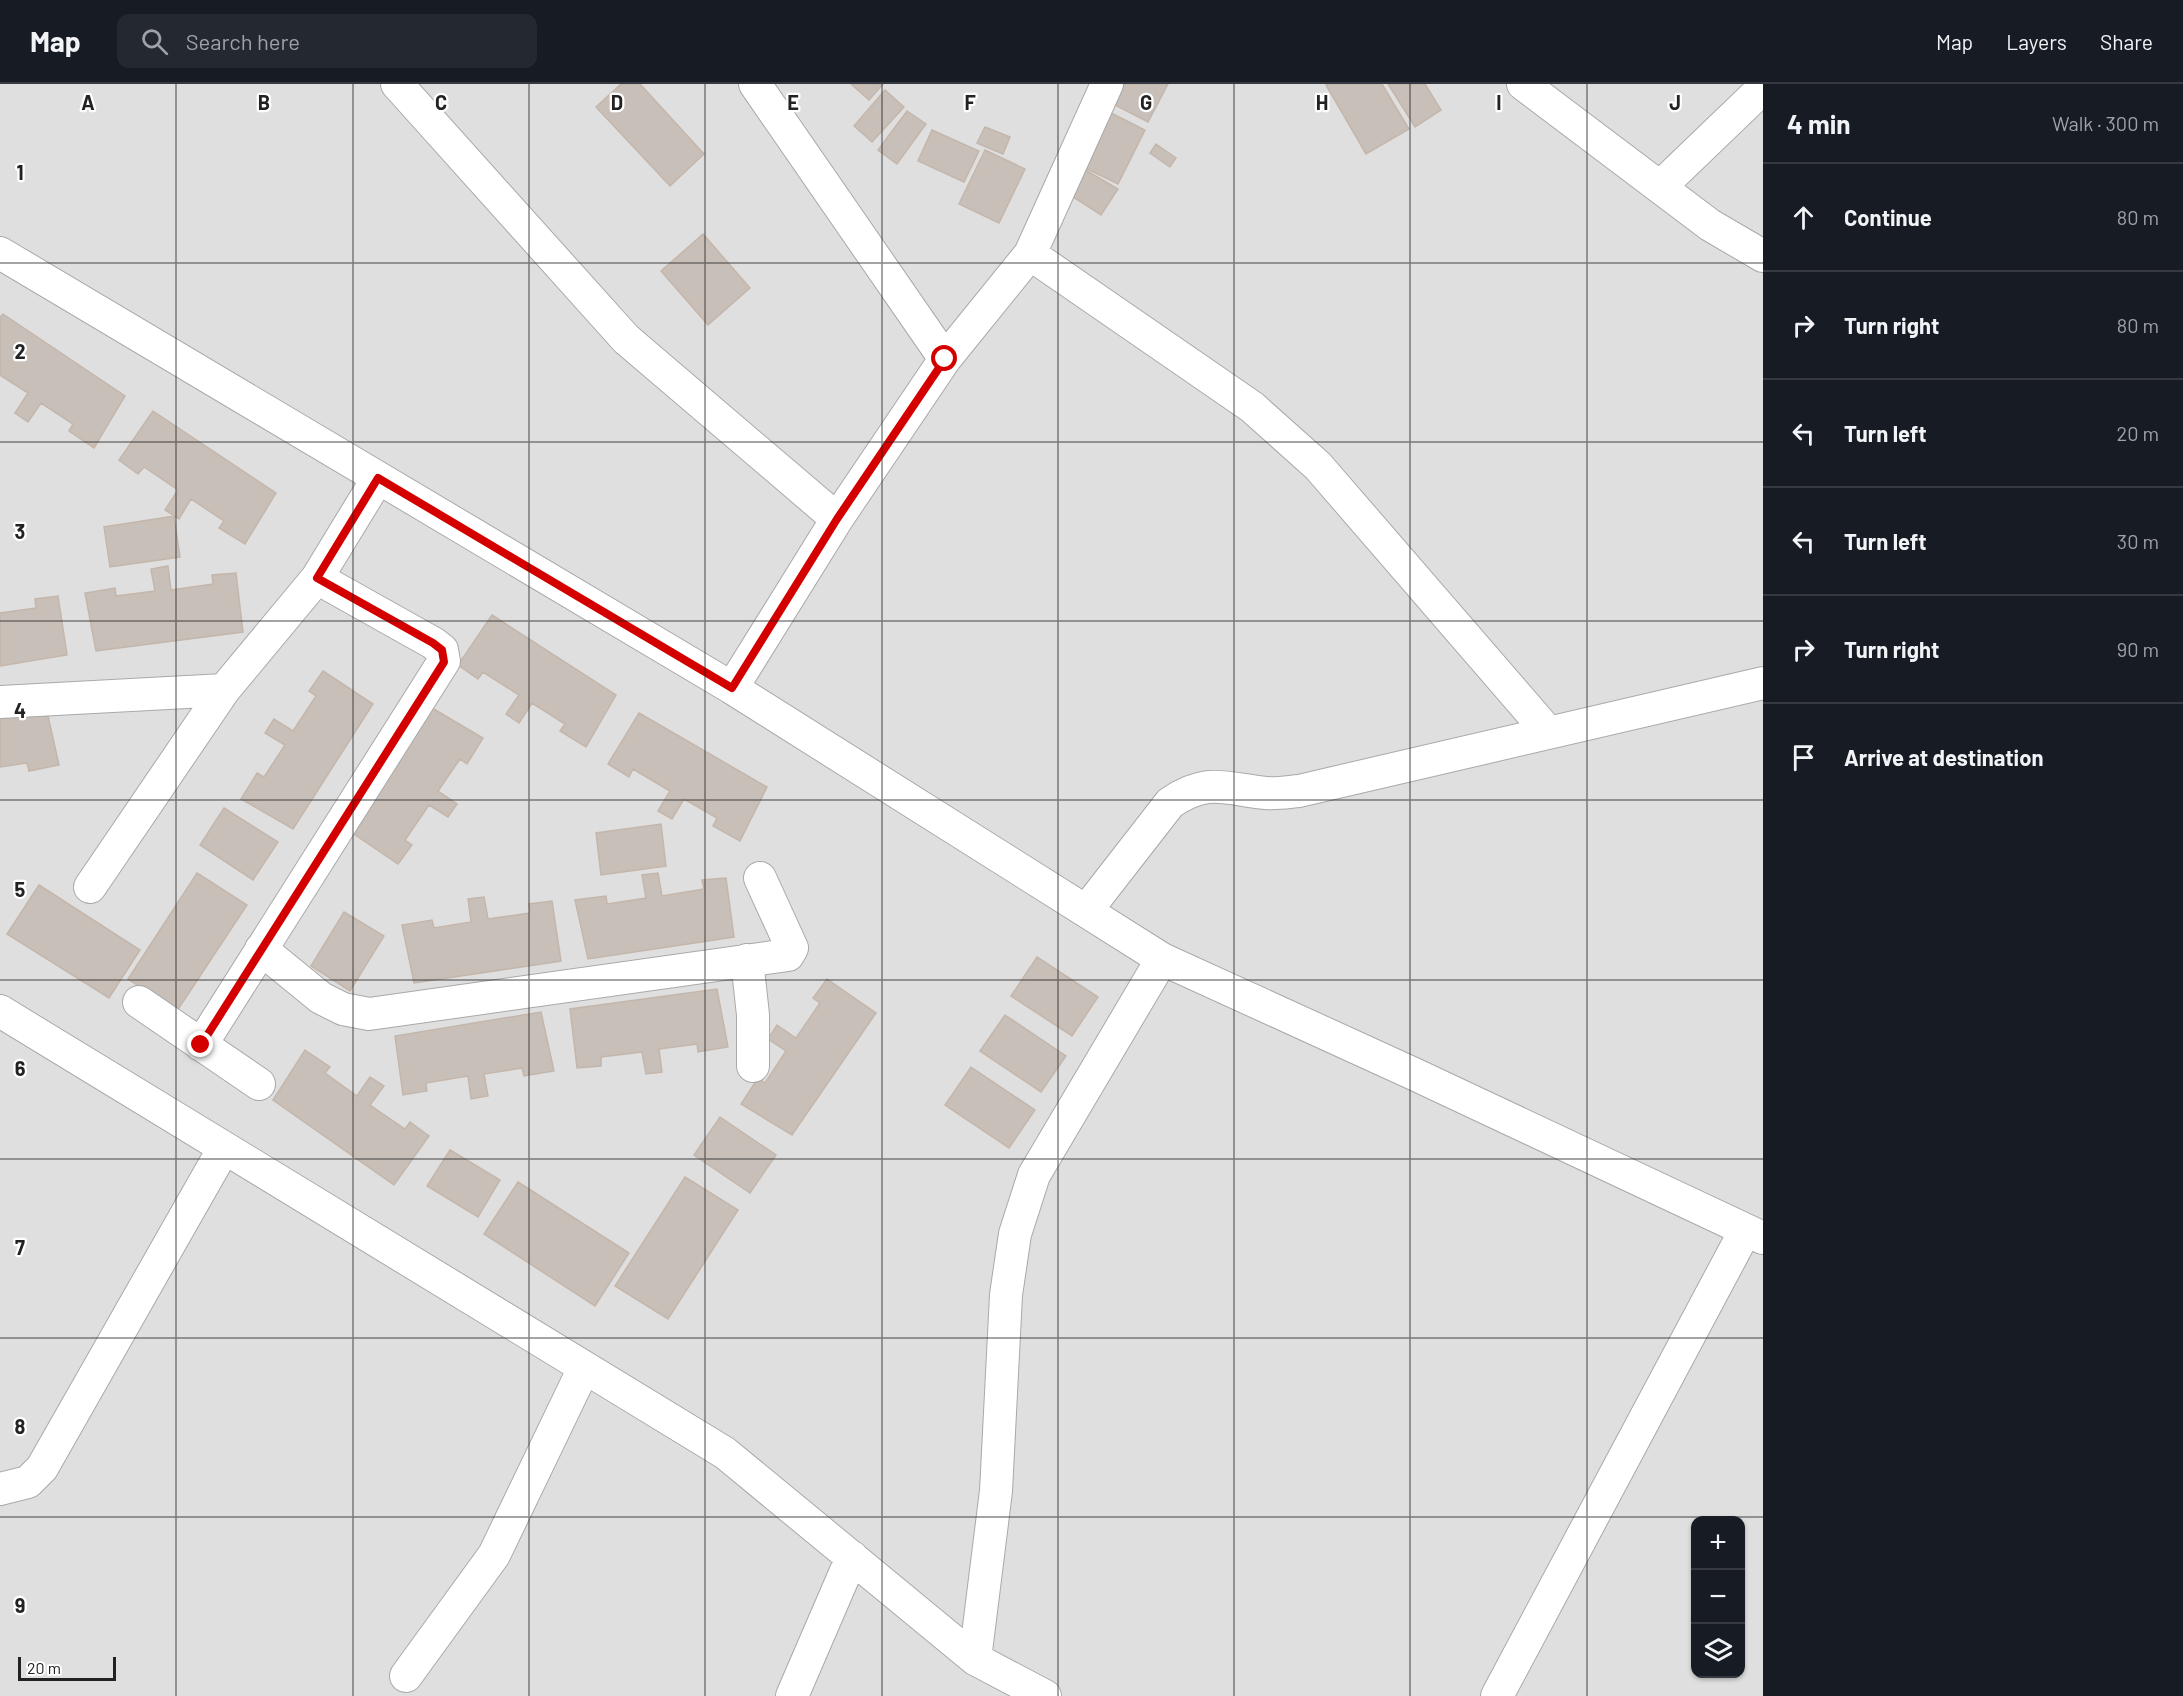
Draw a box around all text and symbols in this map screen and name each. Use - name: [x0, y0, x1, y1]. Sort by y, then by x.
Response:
- search box: [117, 14, 537, 68]
- text: Map: [30, 24, 81, 58]
- icon: search: [138, 25, 171, 58]
- text: Search here: [186, 28, 300, 54]
- text: Map: [1936, 29, 1973, 54]
- text: Layers: [2006, 29, 2067, 54]
- text: Share: [2100, 29, 2153, 54]
- text: A: [81, 90, 95, 114]
- text: B: [258, 90, 270, 114]
- text: C: [435, 90, 447, 114]
- text: D: [611, 90, 623, 114]
- text: E: [787, 90, 799, 114]
- text: F: [964, 90, 976, 114]
- text: G: [1140, 90, 1152, 114]
- text: H: [1316, 90, 1328, 114]
- text: I: [1496, 90, 1502, 114]
- text: J: [1669, 90, 1681, 114]
- text: 4 min: [1787, 108, 1851, 139]
- text: Walk · 300 m: [2052, 111, 2159, 135]
- text: 1: [16, 160, 24, 184]
- icon: ahead: [1787, 201, 1820, 234]
- text: Continue: [1844, 204, 1932, 230]
- text: 80 m: [2117, 205, 2159, 229]
- icon: right: [1787, 309, 1820, 342]
- text: Turn right: [1844, 312, 1939, 338]
- text: 80 m: [2117, 313, 2159, 337]
- text: 2: [14, 339, 26, 363]
- route start: [931, 345, 957, 371]
- icon: left: [1787, 417, 1820, 450]
- text: Turn left: [1844, 420, 1927, 446]
- text: 20 m: [2116, 421, 2159, 445]
- text: 3: [15, 519, 25, 543]
- icon: left: [1787, 525, 1820, 558]
- text: Turn left: [1844, 528, 1927, 554]
- text: 30 m: [2117, 529, 2159, 553]
- icon: right: [1787, 633, 1820, 666]
- text: Turn right: [1844, 636, 1939, 662]
- text: 90 m: [2117, 637, 2159, 661]
- text: 4: [14, 698, 26, 722]
- icon: arrive: [1787, 741, 1820, 774]
- text: Arrive at destination: [1844, 744, 2043, 770]
- text: 5: [15, 877, 26, 901]
- route end: [187, 1031, 213, 1057]
- text: 6: [15, 1056, 26, 1080]
- text: 7: [15, 1235, 25, 1259]
- text: 8: [15, 1414, 26, 1438]
- map controls: [1691, 1516, 1745, 1678]
- button: +: [1691, 1516, 1745, 1570]
- button: −: [1691, 1570, 1745, 1624]
- text: 9: [15, 1593, 25, 1617]
- button: layers: [1691, 1624, 1745, 1678]
- scale bar: [18, 1654, 116, 1682]
- text: 20 m: [27, 1658, 61, 1677]

